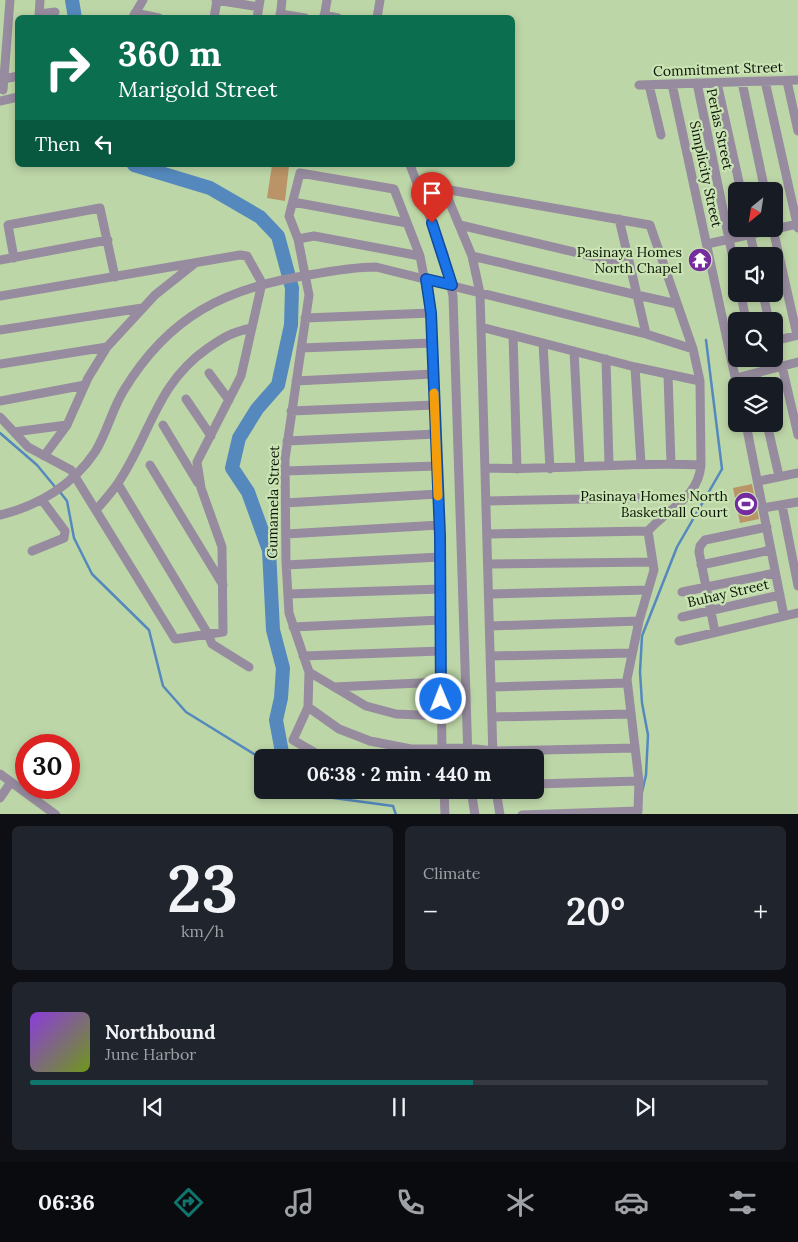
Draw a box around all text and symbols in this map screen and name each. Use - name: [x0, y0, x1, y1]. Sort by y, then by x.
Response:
- text: 360 m: [118, 31, 221, 76]
- icon: right: [35, 35, 100, 100]
- street label: Commitment Street: [653, 58, 784, 80]
- text: Marigold Street: [118, 75, 277, 103]
- street label: Perlas Street: [703, 87, 738, 172]
- street label: Simplicity Street: [686, 119, 726, 229]
- icon: left: [90, 130, 118, 158]
- text: Then: [35, 132, 80, 156]
- pin: [411, 172, 453, 223]
- icon: arrive: [418, 179, 446, 207]
- north arrow: [728, 182, 782, 238]
- map controls: [728, 182, 783, 432]
- place label: Pasinaya Homes North Chapel: [577, 243, 682, 277]
- temple icon: Pasinaya Homes North Chapel: [687, 247, 713, 273]
- button: sound: [728, 247, 783, 302]
- button: search: [728, 312, 783, 367]
- button: layers: [728, 377, 783, 432]
- street label: Gumamela Street: [263, 445, 283, 559]
- place label: Pasinaya Homes North Basketball Court: [580, 487, 729, 521]
- sports icon: Pasinaya Homes North Basketball Court: [733, 491, 759, 517]
- street label: Buhay Street: [685, 575, 771, 611]
- position arrow: [414, 672, 466, 724]
- speed limit sign: 30: [15, 734, 80, 799]
- text: 06:38 · 2 min · 440 m: [307, 762, 491, 786]
- text: 23: [167, 847, 238, 930]
- text: Climate: [423, 863, 480, 883]
- text: 20°: [566, 887, 625, 935]
- text: −: [423, 894, 438, 930]
- text: +: [753, 894, 768, 930]
- text: km/h: [181, 921, 224, 941]
- text: Northbound: [105, 1020, 216, 1044]
- text: June Harbor: [105, 1044, 196, 1064]
- icon: previous: [139, 1093, 167, 1121]
- icon: pause: [385, 1093, 413, 1121]
- icon: next: [631, 1093, 659, 1121]
- icon: directions: [171, 1185, 206, 1220]
- icon: music: [282, 1185, 317, 1220]
- icon: phone: [393, 1185, 428, 1220]
- icon: climate: [503, 1185, 538, 1220]
- icon: car: [614, 1185, 649, 1220]
- icon: filters: [725, 1185, 760, 1220]
- text: 06:36: [38, 1188, 95, 1216]

